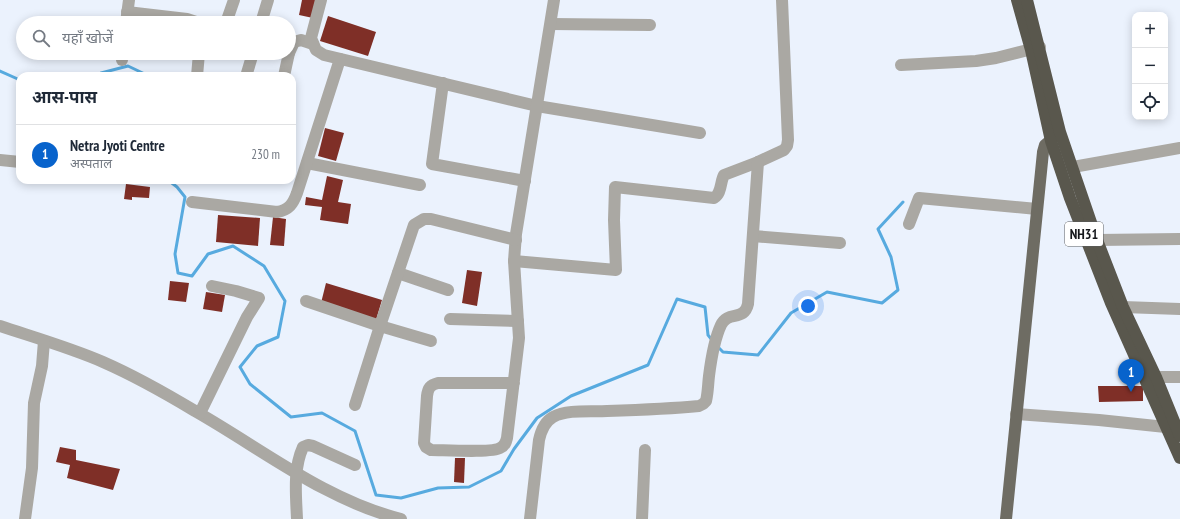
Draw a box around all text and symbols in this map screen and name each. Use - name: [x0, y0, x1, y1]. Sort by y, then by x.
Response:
- map controls: [1132, 12, 1168, 120]
- button: +: [1132, 12, 1168, 48]
- search box: [16, 16, 296, 60]
- icon: search: [30, 27, 52, 49]
- text: यहाँ खोजें: [62, 28, 113, 47]
- button: −: [1132, 48, 1168, 84]
- button: locate: [1132, 84, 1168, 120]
- text: आस-पास: [32, 86, 97, 108]
- text: Netra Jyoti Centre: [70, 136, 165, 155]
- text: 1: [42, 146, 48, 163]
- text: 230 m: [251, 146, 280, 163]
- text: अस्पताल: [70, 155, 112, 172]
- road number: NH31: [1065, 222, 1103, 246]
- your location: [798, 296, 818, 316]
- pin: 1: [1118, 359, 1144, 392]

